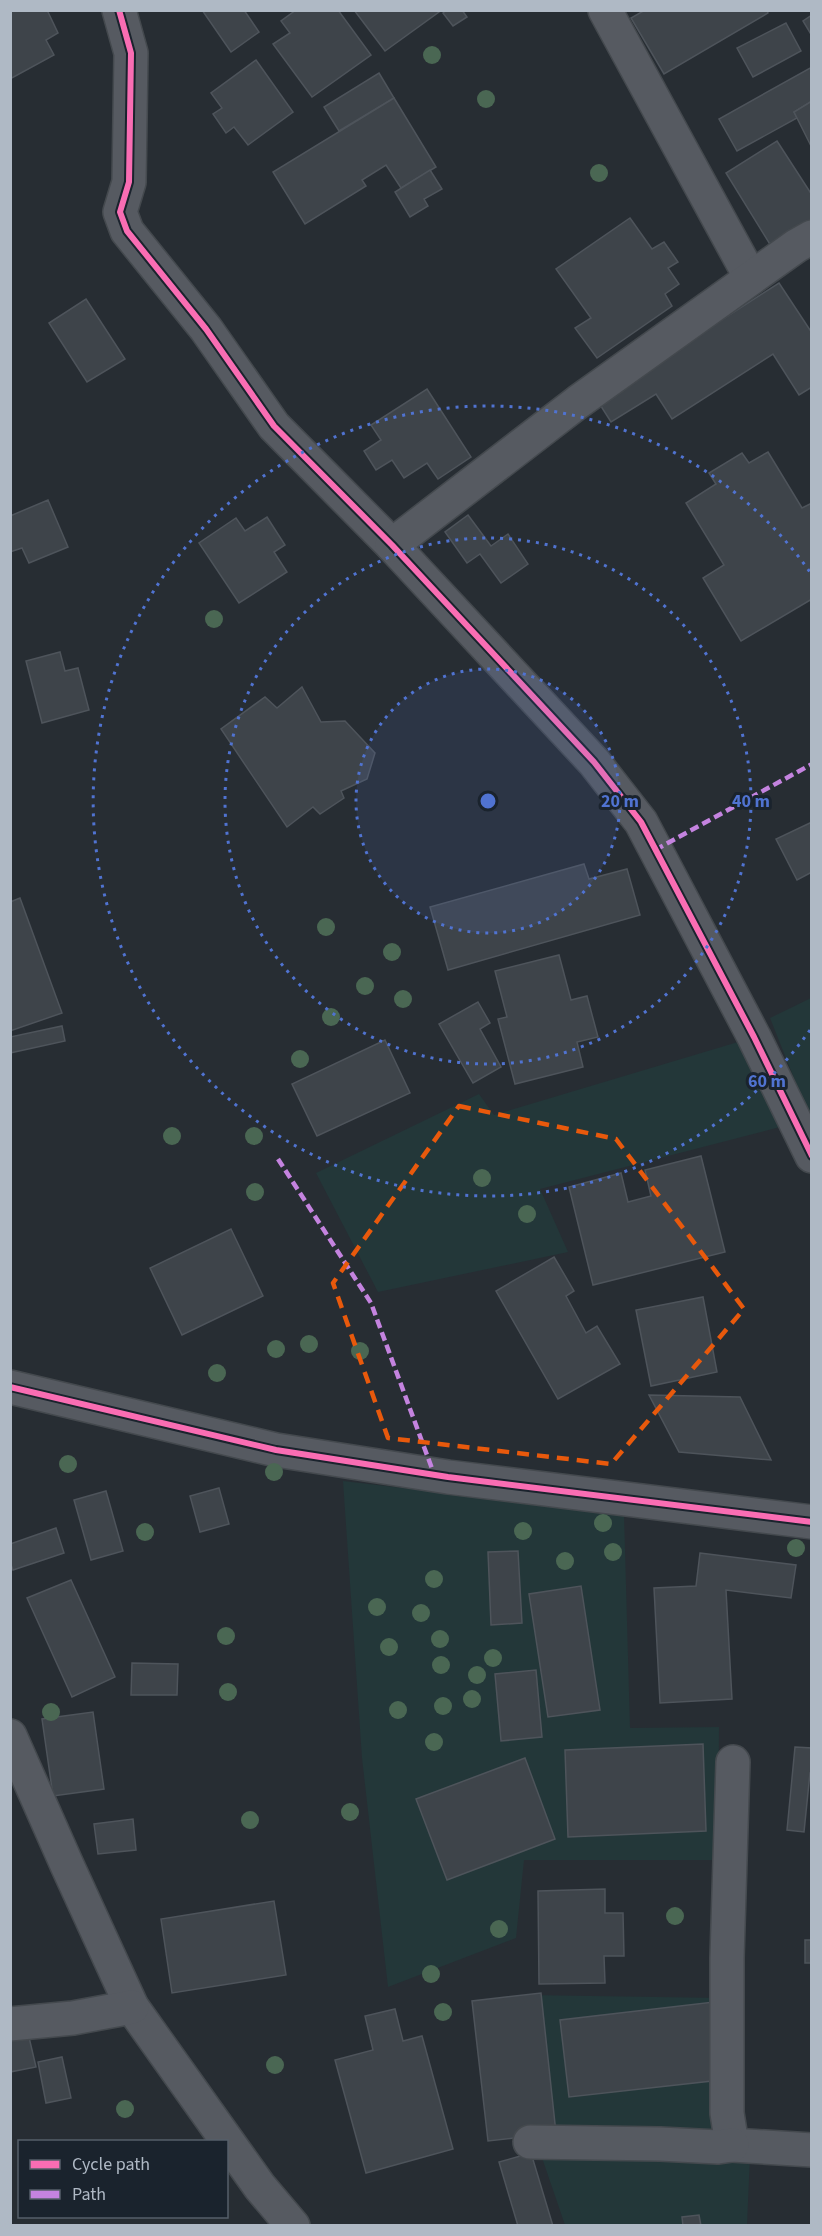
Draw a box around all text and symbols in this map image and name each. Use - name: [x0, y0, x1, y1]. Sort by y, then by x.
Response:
- text: 20 m: [601, 789, 639, 814]
- text: 40 m: [732, 789, 770, 814]
- centre of rings: [478, 791, 498, 811]
- text: 60 m: [748, 1069, 786, 1094]
- legend: [18, 2140, 228, 2218]
- text: Cycle path: [72, 2152, 150, 2177]
- text: Path: [72, 2182, 106, 2207]

